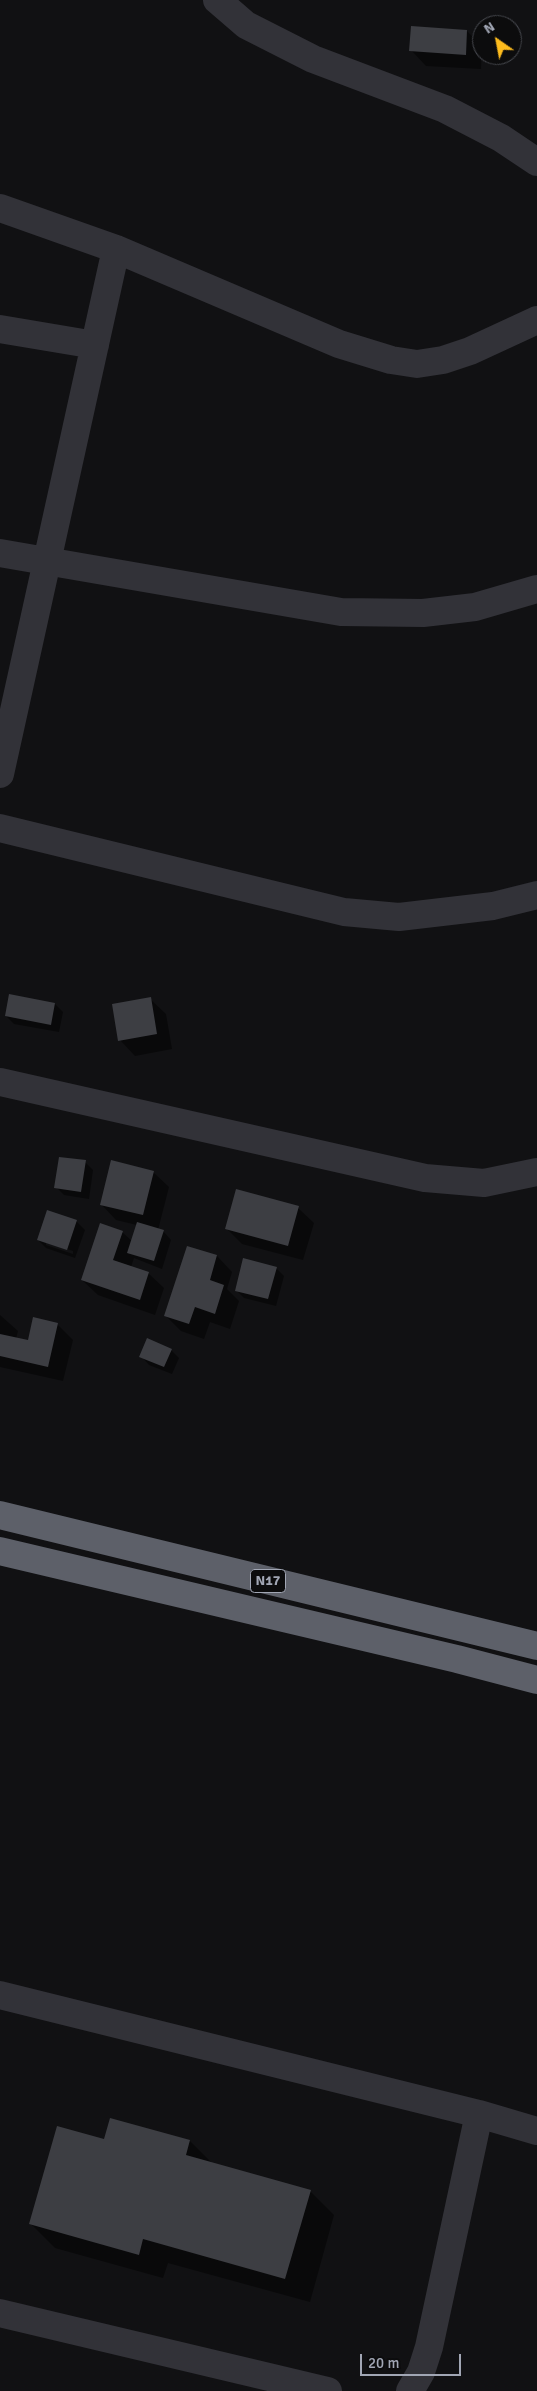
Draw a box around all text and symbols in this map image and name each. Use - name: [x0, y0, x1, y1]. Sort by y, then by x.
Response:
- north arrow: [472, 15, 522, 65]
- text: N: [480, 18, 498, 38]
- road number: N17: [250, 1570, 286, 1592]
- scale bar: [362, 2344, 463, 2376]
- text: 20 m: [368, 2354, 399, 2372]

